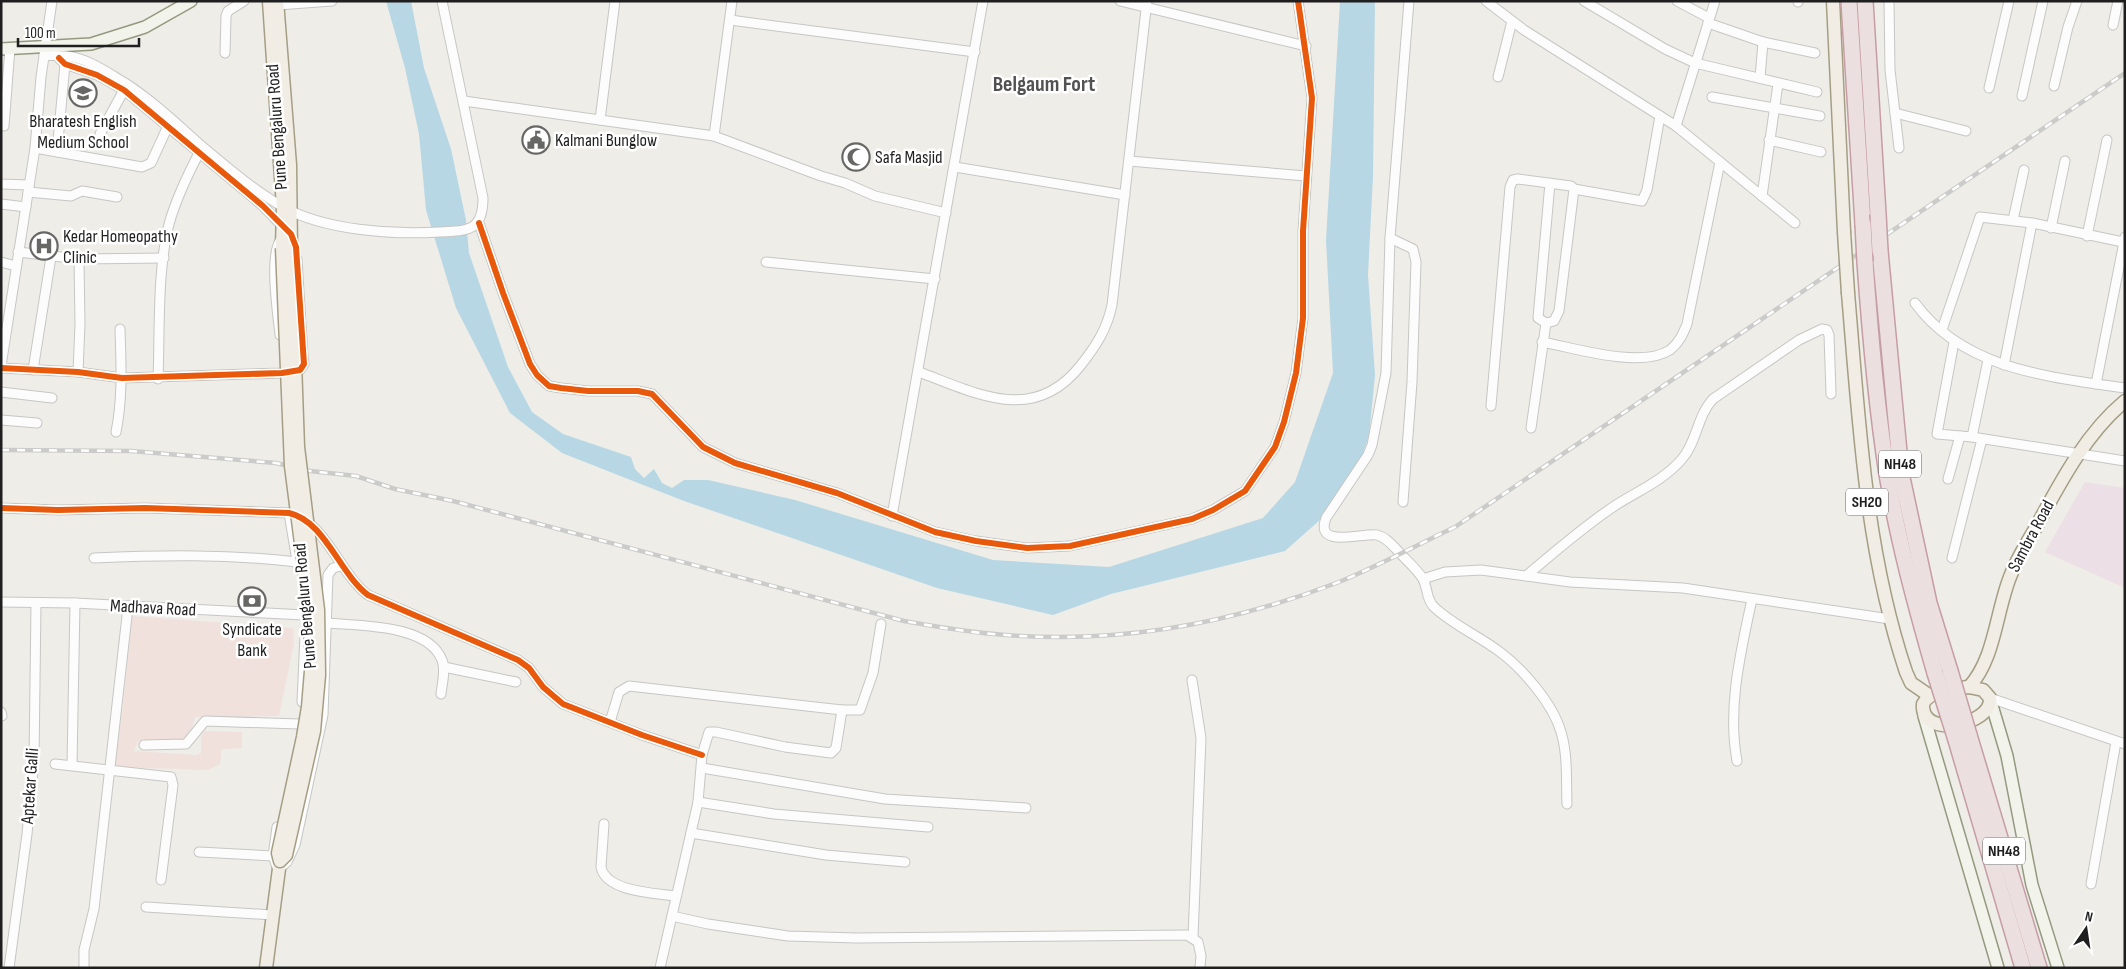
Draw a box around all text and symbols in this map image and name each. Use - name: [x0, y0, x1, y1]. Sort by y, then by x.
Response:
- scale bar: [18, 15, 139, 47]
- text: 100 m: [25, 24, 56, 43]
- street label: Pune Bengaluru Road: [262, 63, 292, 191]
- district label: Belgaum Fort: [993, 71, 1095, 98]
- school or university icon: Bharatesh English Medium School: [68, 78, 98, 108]
- place label: Bharatesh English Medium School: [29, 111, 137, 153]
- public building icon: Kalmani Bunglow: [521, 125, 551, 155]
- place label: Kalmani Bunglow: [555, 130, 657, 151]
- mosque icon: Safa Masjid: [841, 142, 871, 172]
- place label: Safa Masjid: [875, 147, 943, 168]
- place label: Kedar Homeopathy Clinic: [63, 226, 178, 268]
- hospital icon: Kedar Homeopathy Clinic: [29, 231, 59, 261]
- road number: NH48: [1879, 450, 1921, 478]
- road number: SH20: [1846, 488, 1888, 516]
- street label: Sambra Road: [2003, 496, 2059, 576]
- street label: Pune Bengaluru Road: [289, 542, 321, 670]
- bank icon: Syndicate Bank: [237, 586, 267, 616]
- street label: Madhava Road: [109, 595, 197, 621]
- place label: Syndicate Bank: [222, 619, 282, 661]
- street label: Aptekar Galli: [17, 747, 43, 826]
- road number: NH48: [1983, 838, 2025, 864]
- north arrow: [2061, 904, 2111, 954]
- text: N: [2083, 908, 2094, 926]

